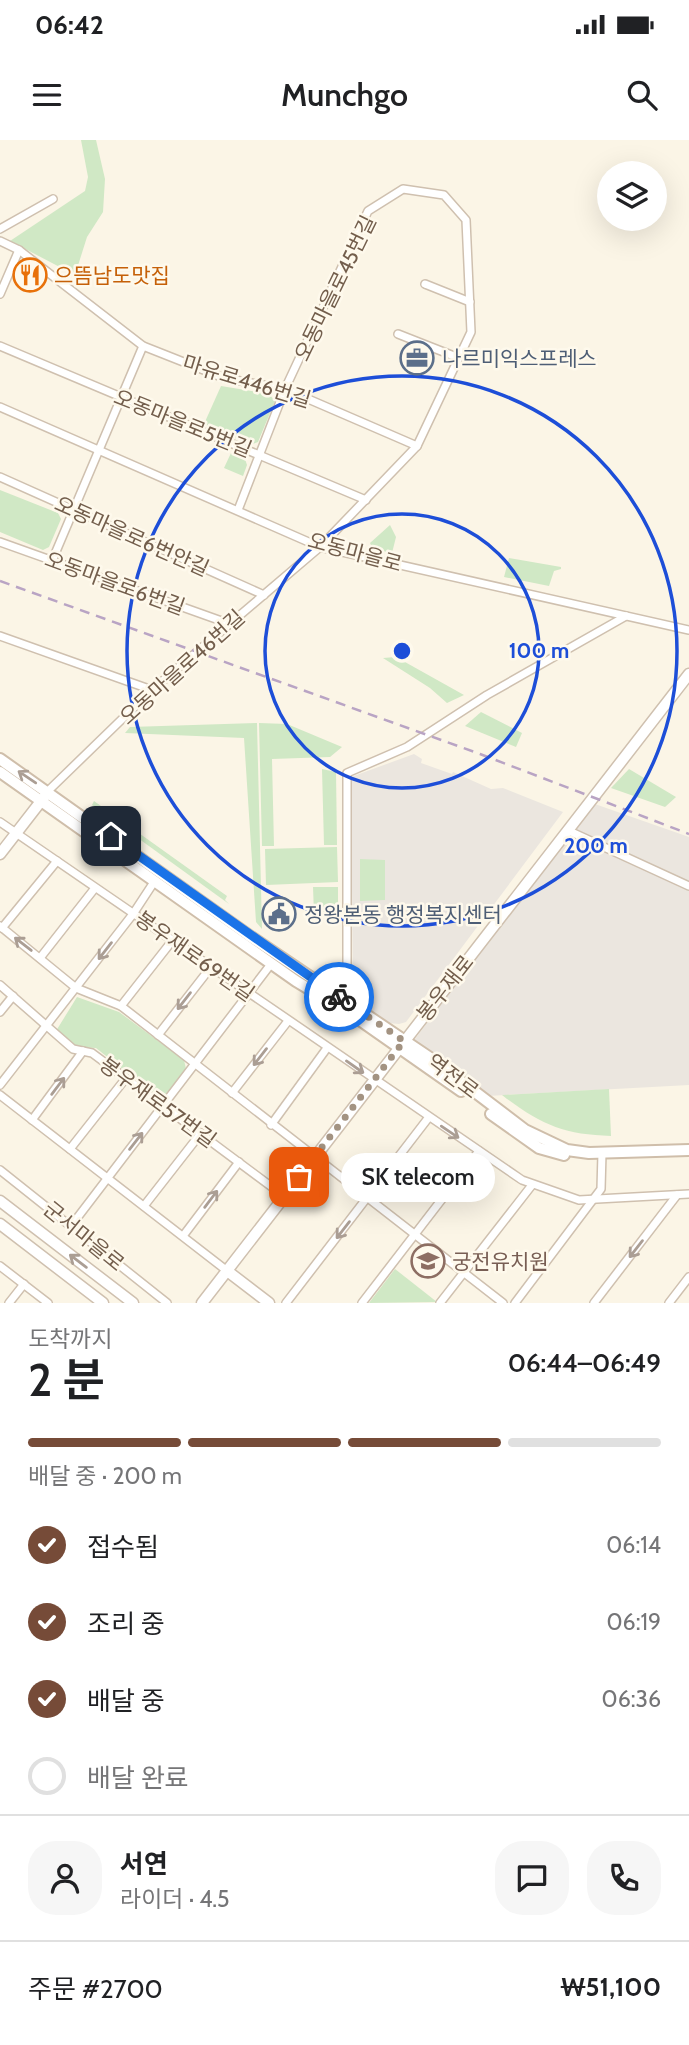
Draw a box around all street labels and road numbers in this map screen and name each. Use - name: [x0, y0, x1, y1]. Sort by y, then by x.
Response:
- street label: 오동마을로45번길: [289, 211, 381, 365]
- street label: 마유로446번길: [180, 350, 314, 412]
- street label: 오동마을로5번길: [110, 384, 256, 462]
- street label: 오동마을로6번안길: [51, 491, 213, 581]
- street label: 오동마을로: [305, 527, 405, 577]
- street label: 오동마을로6번길: [42, 546, 188, 620]
- street label: 오동마을로46번길: [114, 604, 250, 730]
- street label: 봉우재로69번길: [131, 906, 259, 1006]
- street label: 봉우재로: [411, 950, 479, 1026]
- street label: 역전로: [422, 1049, 484, 1103]
- street label: 봉우재로57번길: [95, 1051, 221, 1153]
- street label: 군서마을로: [39, 1196, 129, 1276]

